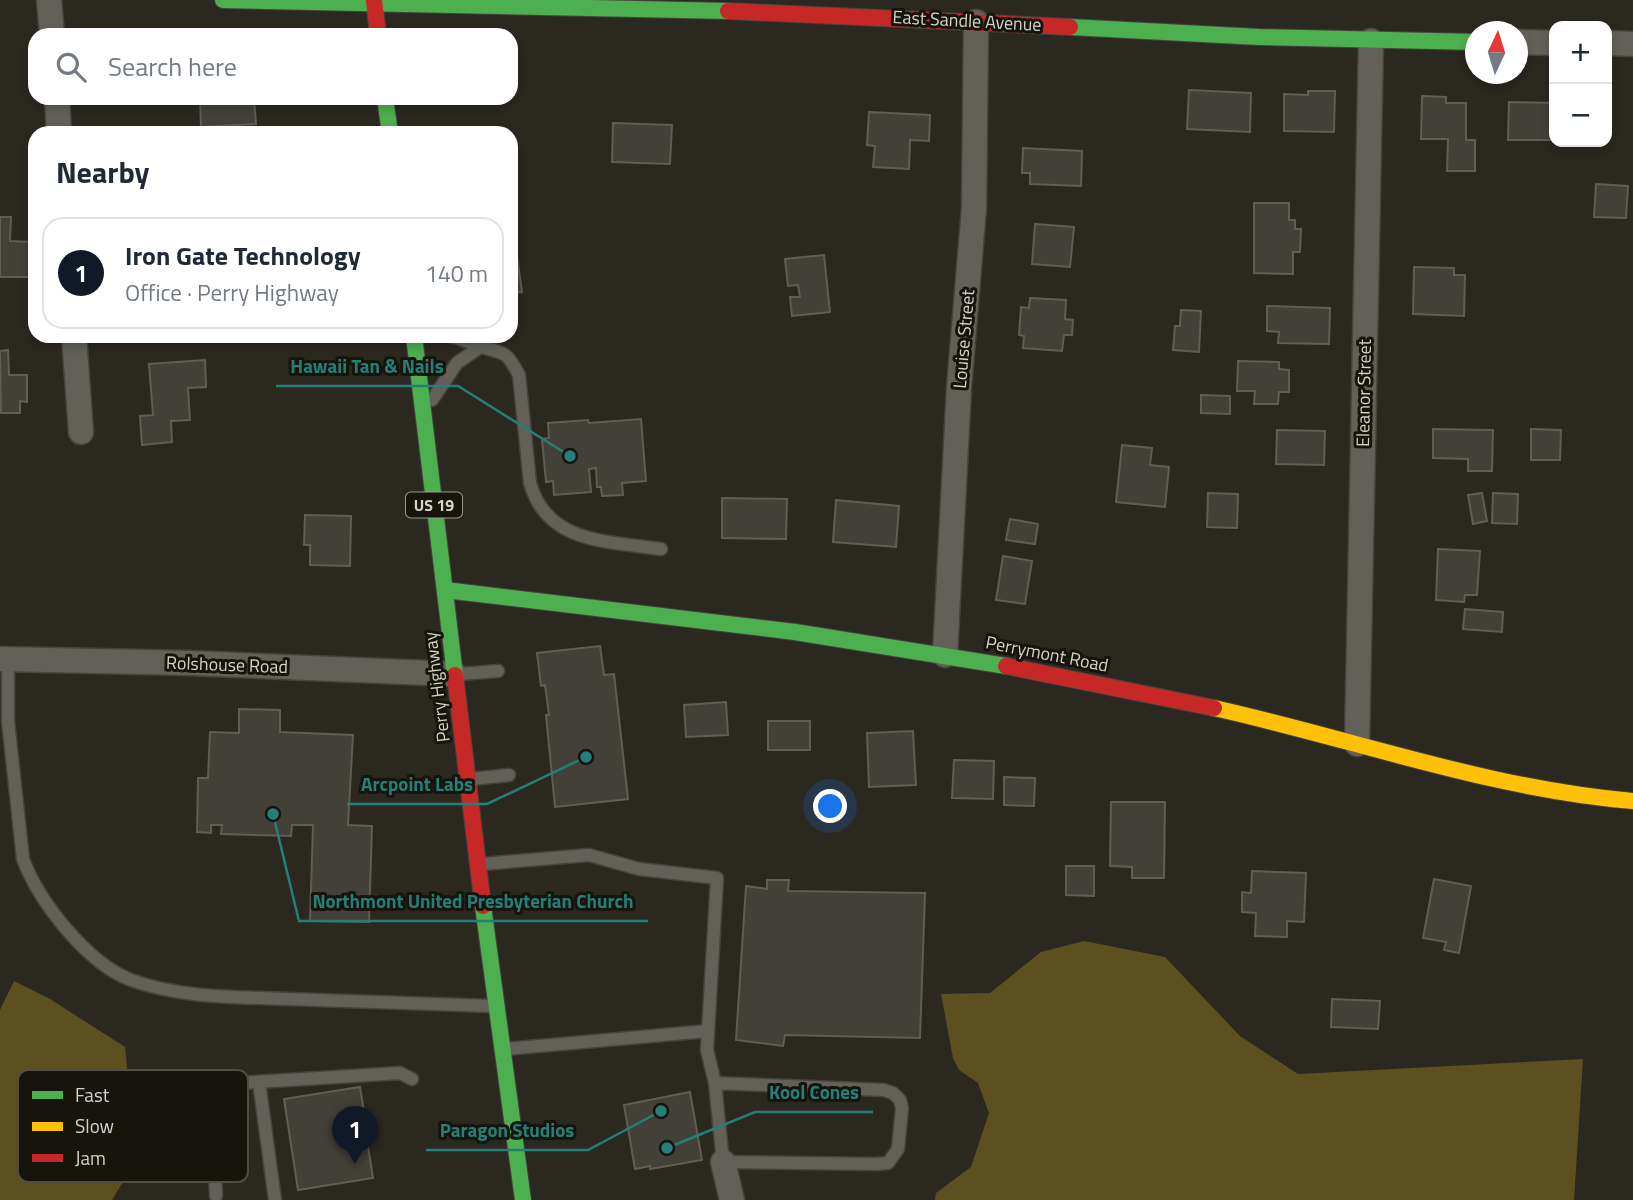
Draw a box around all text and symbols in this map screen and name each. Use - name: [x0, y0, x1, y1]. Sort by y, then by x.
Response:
- street label: East Sandle Avenue: [892, 3, 1042, 38]
- north arrow: [1465, 21, 1528, 84]
- map controls: [1549, 21, 1612, 147]
- button: +: [1549, 21, 1612, 84]
- search box: [28, 28, 518, 105]
- text: Search here: [108, 47, 237, 86]
- icon: search: [52, 48, 90, 86]
- button: −: [1549, 84, 1612, 147]
- text: Nearby: [56, 149, 149, 195]
- text: Iron Gate Technology: [125, 236, 361, 275]
- text: 1: [75, 256, 87, 291]
- text: 140 m: [425, 256, 488, 291]
- text: Office · Perry Highway: [125, 275, 339, 310]
- street label: Louise Street: [946, 288, 981, 390]
- street label: Eleanor Street: [1349, 338, 1378, 447]
- callout: Hawaii Tan & Nails: [276, 346, 458, 386]
- text: Hawaii Tan & Nails: [290, 351, 444, 380]
- road number: US 19: [406, 492, 462, 518]
- street label: Perrymont Road: [984, 628, 1111, 679]
- street label: Perry Highway: [416, 630, 457, 744]
- street label: Rolshouse Road: [166, 649, 288, 680]
- callout: Arcpoint Labs: [347, 764, 487, 804]
- text: Arcpoint Labs: [361, 769, 473, 798]
- your location: [813, 789, 847, 823]
- callout: Northmont United Presbyterian Church: [299, 881, 648, 921]
- text: Northmont United Presbyterian Church: [312, 886, 634, 915]
- legend: [18, 1070, 248, 1182]
- callout: Kool Cones: [755, 1072, 873, 1112]
- text: Kool Cones: [769, 1077, 859, 1106]
- text: Fast: [75, 1080, 110, 1109]
- pin: 1: [332, 1106, 378, 1164]
- callout: Paragon Studios: [426, 1110, 588, 1150]
- text: Slow: [75, 1111, 114, 1140]
- text: Paragon Studios: [440, 1115, 574, 1144]
- text: Jam: [75, 1143, 106, 1172]

